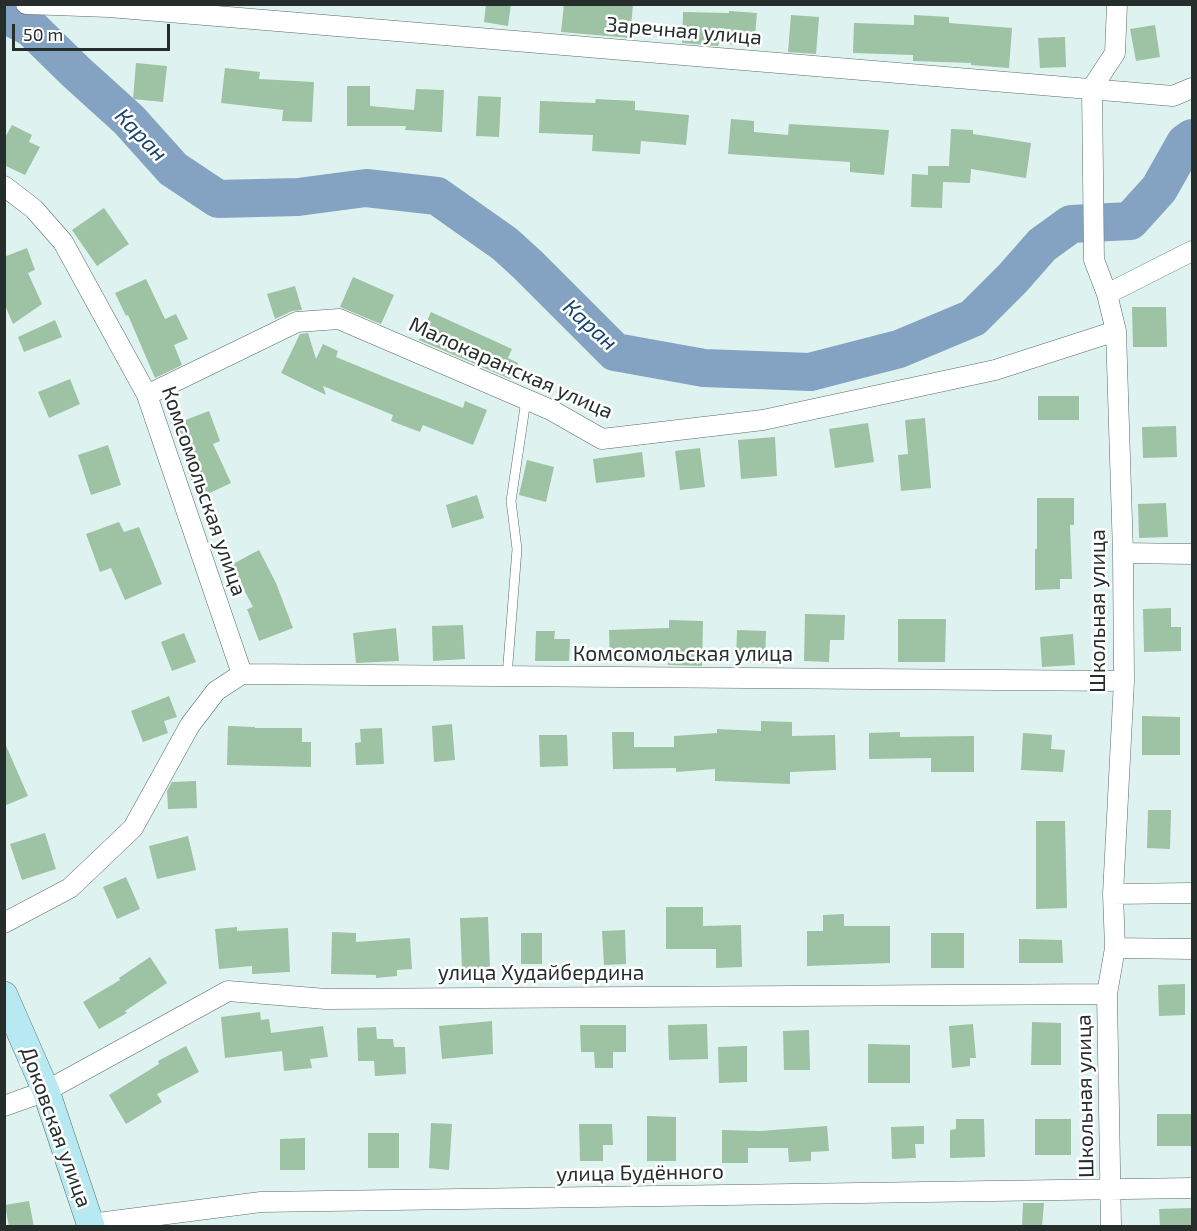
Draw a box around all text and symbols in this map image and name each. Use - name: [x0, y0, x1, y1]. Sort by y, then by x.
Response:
- scale bar: [15, 12, 172, 50]
- street label: Заречная улица: [605, 12, 763, 50]
- text: 50 m: [23, 23, 63, 45]
- water label: Каран: [109, 103, 173, 167]
- water label: Каран: [557, 294, 623, 356]
- street label: Малокаранская улица: [405, 312, 617, 424]
- street label: Комсомольская улица: [156, 383, 252, 599]
- street label: Школьная улица: [1085, 529, 1111, 693]
- street label: Комсомольская улица: [573, 641, 793, 667]
- street label: улица Худайбердина: [438, 960, 644, 986]
- street label: Школьная улица: [1071, 1014, 1099, 1178]
- street label: Доковская улица: [15, 1043, 97, 1211]
- street label: улица Будённого: [556, 1159, 724, 1187]

